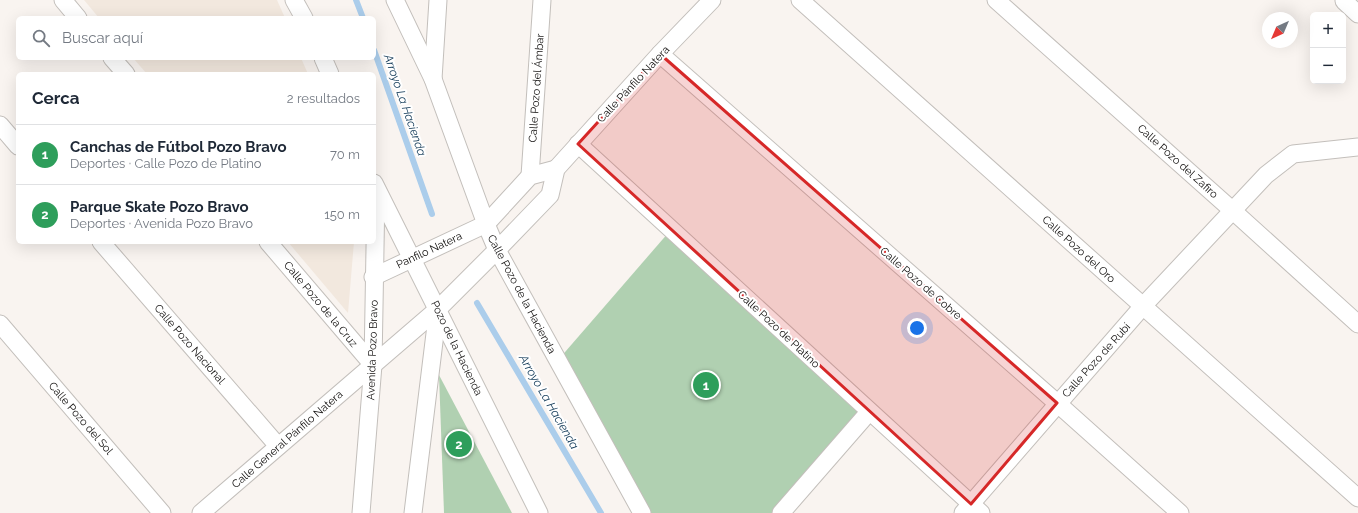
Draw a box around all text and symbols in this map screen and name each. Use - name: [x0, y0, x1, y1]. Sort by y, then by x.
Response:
- north arrow: [1262, 12, 1298, 48]
- map controls: [1310, 12, 1346, 84]
- button: +: [1310, 12, 1346, 48]
- search box: [16, 16, 376, 60]
- icon: search: [30, 27, 52, 49]
- text: Buscar aquí: [62, 29, 143, 47]
- street label: Calle Pozo del Ámbar: [525, 33, 547, 143]
- street label: Calle Pánfilo Natera: [594, 43, 672, 125]
- button: −: [1310, 48, 1346, 84]
- water label: Arroyo La Hacienda: [381, 51, 429, 158]
- text: Cerca: [32, 88, 80, 108]
- text: 2 resultados: [287, 91, 360, 106]
- street label: Calle Pozo del Zafiro: [1135, 122, 1221, 201]
- text: Canchas de Fútbol Pozo Bravo: [70, 138, 287, 156]
- text: 1: [42, 147, 48, 162]
- text: 70 m: [330, 147, 360, 162]
- text: Deportes · Calle Pozo de Platino: [70, 156, 262, 171]
- text: Parque Skate Pozo Bravo: [70, 198, 249, 216]
- text: 2: [41, 207, 49, 222]
- text: 150 m: [324, 207, 360, 222]
- street label: Calle Pozo del Oro: [1039, 213, 1118, 286]
- text: Deportes · Avenida Pozo Bravo: [70, 216, 253, 231]
- street label: Panfilo Natera: [394, 229, 464, 271]
- street label: Calle Pozo de la Hacienda: [485, 233, 558, 356]
- street label: Calle Pozo de Cobre: [877, 244, 964, 323]
- street label: Calle Pozo de la Cruz: [281, 259, 361, 350]
- street label: Calle Pozo de Platino: [735, 288, 823, 371]
- street label: Avenida Pozo Bravo: [364, 299, 381, 401]
- street label: Pozo de la Hacienda: [428, 299, 485, 398]
- street label: Calle Pozo Nacional: [151, 302, 228, 387]
- your location: [907, 318, 927, 338]
- street label: Calle Pozo de Rubí: [1060, 320, 1134, 400]
- water label: Arroyo La Hacienda: [516, 351, 582, 452]
- pin: 1: [693, 370, 719, 400]
- street label: Calle Pozo del Sol: [46, 380, 116, 457]
- street label: Calle General Pánfilo Natera: [229, 388, 345, 491]
- pin: 2: [446, 429, 472, 459]

